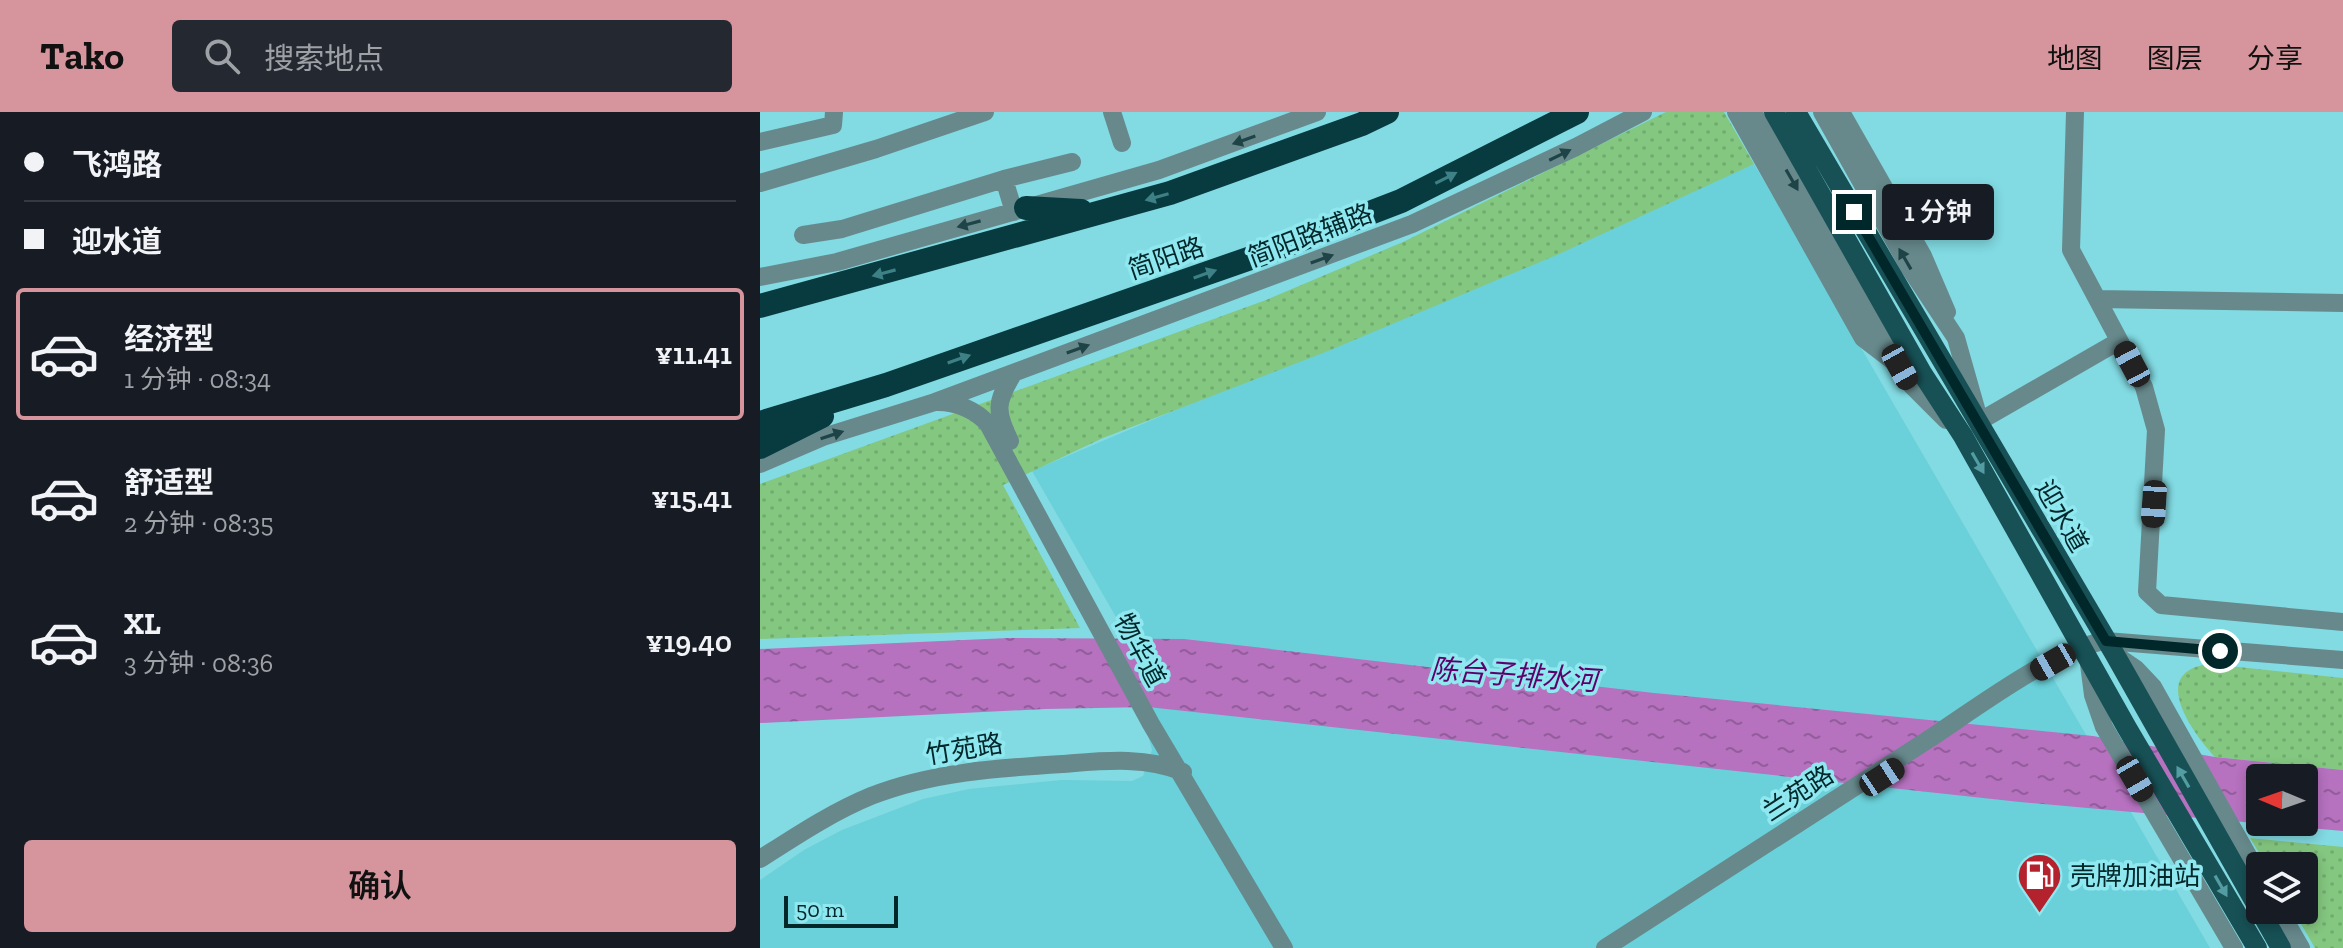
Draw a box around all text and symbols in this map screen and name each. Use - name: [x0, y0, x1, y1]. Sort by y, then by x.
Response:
- search box: [172, 20, 732, 92]
- text: Tako: [40, 33, 124, 79]
- icon: search: [200, 34, 244, 78]
- text: 搜索地点: [264, 41, 384, 77]
- text: 地图: [2047, 42, 2103, 75]
- text: 图层: [2147, 42, 2203, 75]
- text: 分享: [2247, 42, 2303, 75]
- one-way arrow: [1232, 135, 1256, 147]
- text: 飞鸿路: [72, 147, 162, 183]
- one-way arrow: [1548, 148, 1571, 162]
- one-way arrow: [1785, 168, 1799, 191]
- one-way arrow: [1435, 171, 1458, 185]
- callout: 1 分钟: [1882, 184, 1994, 240]
- one-way arrow: [1144, 191, 1168, 204]
- route end: [1836, 194, 1872, 230]
- text: 1 分钟: [1904, 196, 1972, 228]
- street label: 简阳路辅路: [1244, 197, 1376, 273]
- one-way arrow: [956, 219, 981, 231]
- text: 迎水道: [72, 224, 162, 260]
- street label: 简阳路: [1124, 230, 1208, 286]
- one-way arrow: [1898, 248, 1912, 270]
- one-way arrow: [1310, 252, 1334, 265]
- one-way arrow: [871, 267, 895, 280]
- one-way arrow: [1193, 267, 1217, 279]
- icon: car: [28, 318, 100, 390]
- text: 经济型: [124, 321, 214, 357]
- text: ¥11.41: [655, 336, 732, 372]
- car: [2110, 337, 2154, 391]
- car: [1878, 340, 1922, 394]
- one-way arrow: [1066, 343, 1090, 355]
- one-way arrow: [947, 353, 971, 365]
- text: 1 分钟 · 08:34: [124, 363, 271, 395]
- one-way arrow: [821, 428, 845, 440]
- one-way arrow: [1972, 452, 1985, 475]
- icon: car: [28, 462, 100, 534]
- text: 舒适型: [124, 465, 214, 501]
- street label: 迎水道: [2029, 474, 2095, 558]
- car: [2140, 479, 2168, 529]
- text: ¥15.41: [651, 480, 732, 516]
- text: 2 分钟 · 08:35: [124, 507, 274, 539]
- icon: car: [28, 606, 100, 678]
- text: XL: [124, 606, 161, 642]
- street label: 物华道: [1108, 608, 1172, 692]
- text: ¥19.40: [646, 624, 732, 660]
- route start: [2202, 633, 2238, 669]
- car: [2026, 640, 2080, 684]
- text: 3 分钟 · 08:36: [124, 647, 273, 679]
- water label: 陈台子排水河: [1429, 653, 1604, 698]
- street label: 竹苑路: [923, 727, 1005, 771]
- car: [2113, 752, 2157, 806]
- car: [1855, 754, 1909, 800]
- street label: 兰苑路: [1757, 758, 1839, 828]
- north arrow: [2246, 764, 2318, 836]
- map controls: [2246, 764, 2318, 924]
- one-way arrow: [2176, 766, 2190, 788]
- button: 确认: [24, 840, 736, 932]
- fuel station icon: 壳牌加油站: [2015, 852, 2063, 915]
- button: layers: [2246, 852, 2318, 924]
- place label: 壳牌加油站: [2070, 860, 2200, 892]
- one-way arrow: [2214, 875, 2228, 897]
- scale bar: [784, 892, 898, 928]
- text: 50 m: [796, 896, 844, 923]

